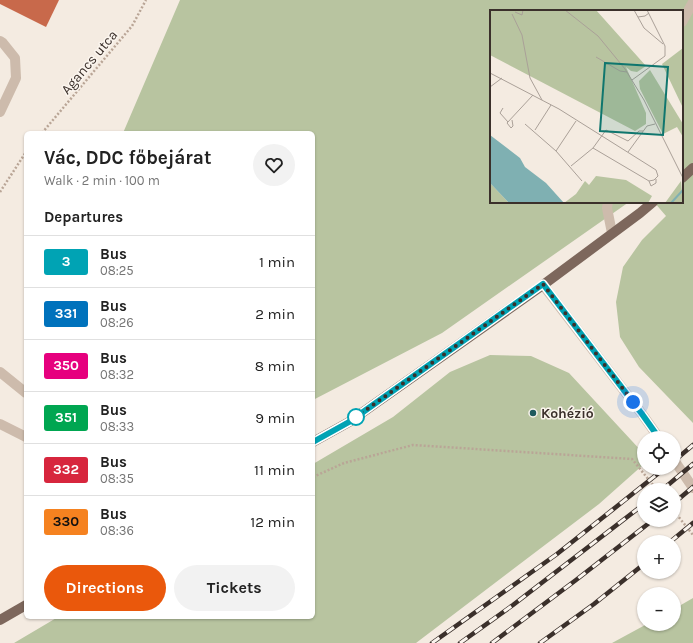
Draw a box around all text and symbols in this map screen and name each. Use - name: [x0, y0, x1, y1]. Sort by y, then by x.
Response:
- inset map: [490, 10, 683, 203]
- street label: Agancs utca: [58, 27, 121, 98]
- button: heart: [253, 144, 295, 186]
- text: Vác, DDC főbejárat: [44, 147, 211, 169]
- text: Walk · 2 min · 100 m: [44, 173, 160, 188]
- text: Departures: [44, 208, 123, 226]
- text: Bus: [100, 245, 127, 263]
- text: 3: [62, 253, 70, 270]
- text: 1 min: [259, 253, 295, 271]
- text: 08:25: [100, 263, 134, 278]
- text: Bus: [100, 297, 127, 315]
- text: 331: [55, 305, 77, 322]
- text: 2 min: [255, 305, 295, 323]
- text: 08:26: [100, 315, 134, 330]
- text: Bus: [100, 349, 127, 367]
- text: 350: [53, 357, 79, 374]
- text: 8 min: [255, 357, 295, 375]
- text: 08:32: [100, 367, 134, 382]
- your location: [623, 392, 643, 412]
- text: Bus: [100, 401, 127, 419]
- place label: Kohézió: [541, 405, 594, 422]
- unlabelled marker: [347, 408, 365, 426]
- marker: Kohézió: [528, 408, 538, 418]
- text: 351: [55, 409, 77, 426]
- text: 9 min: [255, 409, 295, 427]
- text: 08:33: [100, 419, 134, 434]
- map controls: [637, 431, 681, 631]
- button: locate: [637, 431, 681, 475]
- text: Bus: [100, 453, 127, 471]
- text: 332: [53, 461, 79, 478]
- text: 11 min: [254, 461, 295, 479]
- text: 08:35: [100, 471, 134, 486]
- button: layers: [637, 483, 681, 527]
- text: Bus: [100, 505, 127, 523]
- text: 330: [53, 513, 79, 530]
- text: 12 min: [250, 513, 295, 531]
- text: 08:36: [100, 523, 134, 538]
- button: +: [637, 535, 681, 579]
- button: Directions: [44, 565, 166, 611]
- button: Tickets: [174, 565, 295, 611]
- button: −: [637, 587, 681, 631]

